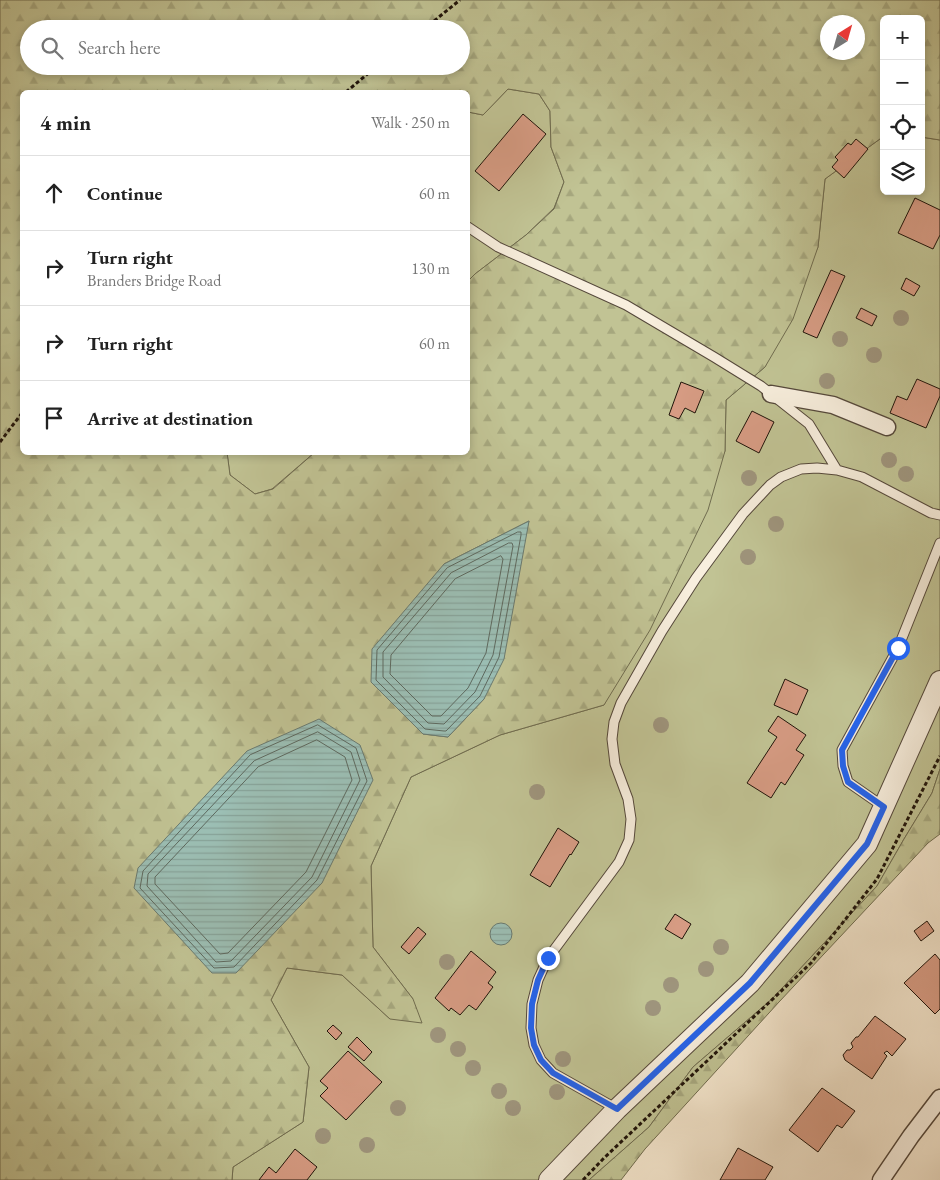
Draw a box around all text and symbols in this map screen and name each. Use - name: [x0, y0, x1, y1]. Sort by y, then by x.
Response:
- north arrow: [820, 15, 865, 60]
- map controls: [880, 15, 925, 195]
- button: +: [880, 15, 925, 60]
- search box: [20, 20, 470, 75]
- icon: search: [38, 34, 66, 62]
- text: Search here: [78, 35, 160, 60]
- button: −: [880, 60, 925, 105]
- button: locate: [880, 105, 925, 150]
- text: 4 min: [40, 109, 91, 136]
- text: Walk · 250 m: [371, 112, 450, 133]
- button: layers: [880, 150, 925, 195]
- icon: ahead: [40, 179, 68, 207]
- text: Continue: [87, 181, 162, 206]
- text: 60 m: [419, 183, 450, 204]
- text: Turn right: [87, 245, 173, 270]
- icon: right: [40, 254, 68, 282]
- text: 130 m: [411, 258, 450, 279]
- text: Branders Bridge Road: [87, 270, 221, 291]
- icon: right: [40, 329, 68, 357]
- text: Turn right: [87, 331, 173, 356]
- text: 60 m: [419, 333, 450, 354]
- icon: arrive: [40, 404, 68, 432]
- text: Arrive at destination: [87, 406, 253, 431]
- route start: [887, 637, 910, 660]
- route end: [537, 947, 560, 970]

